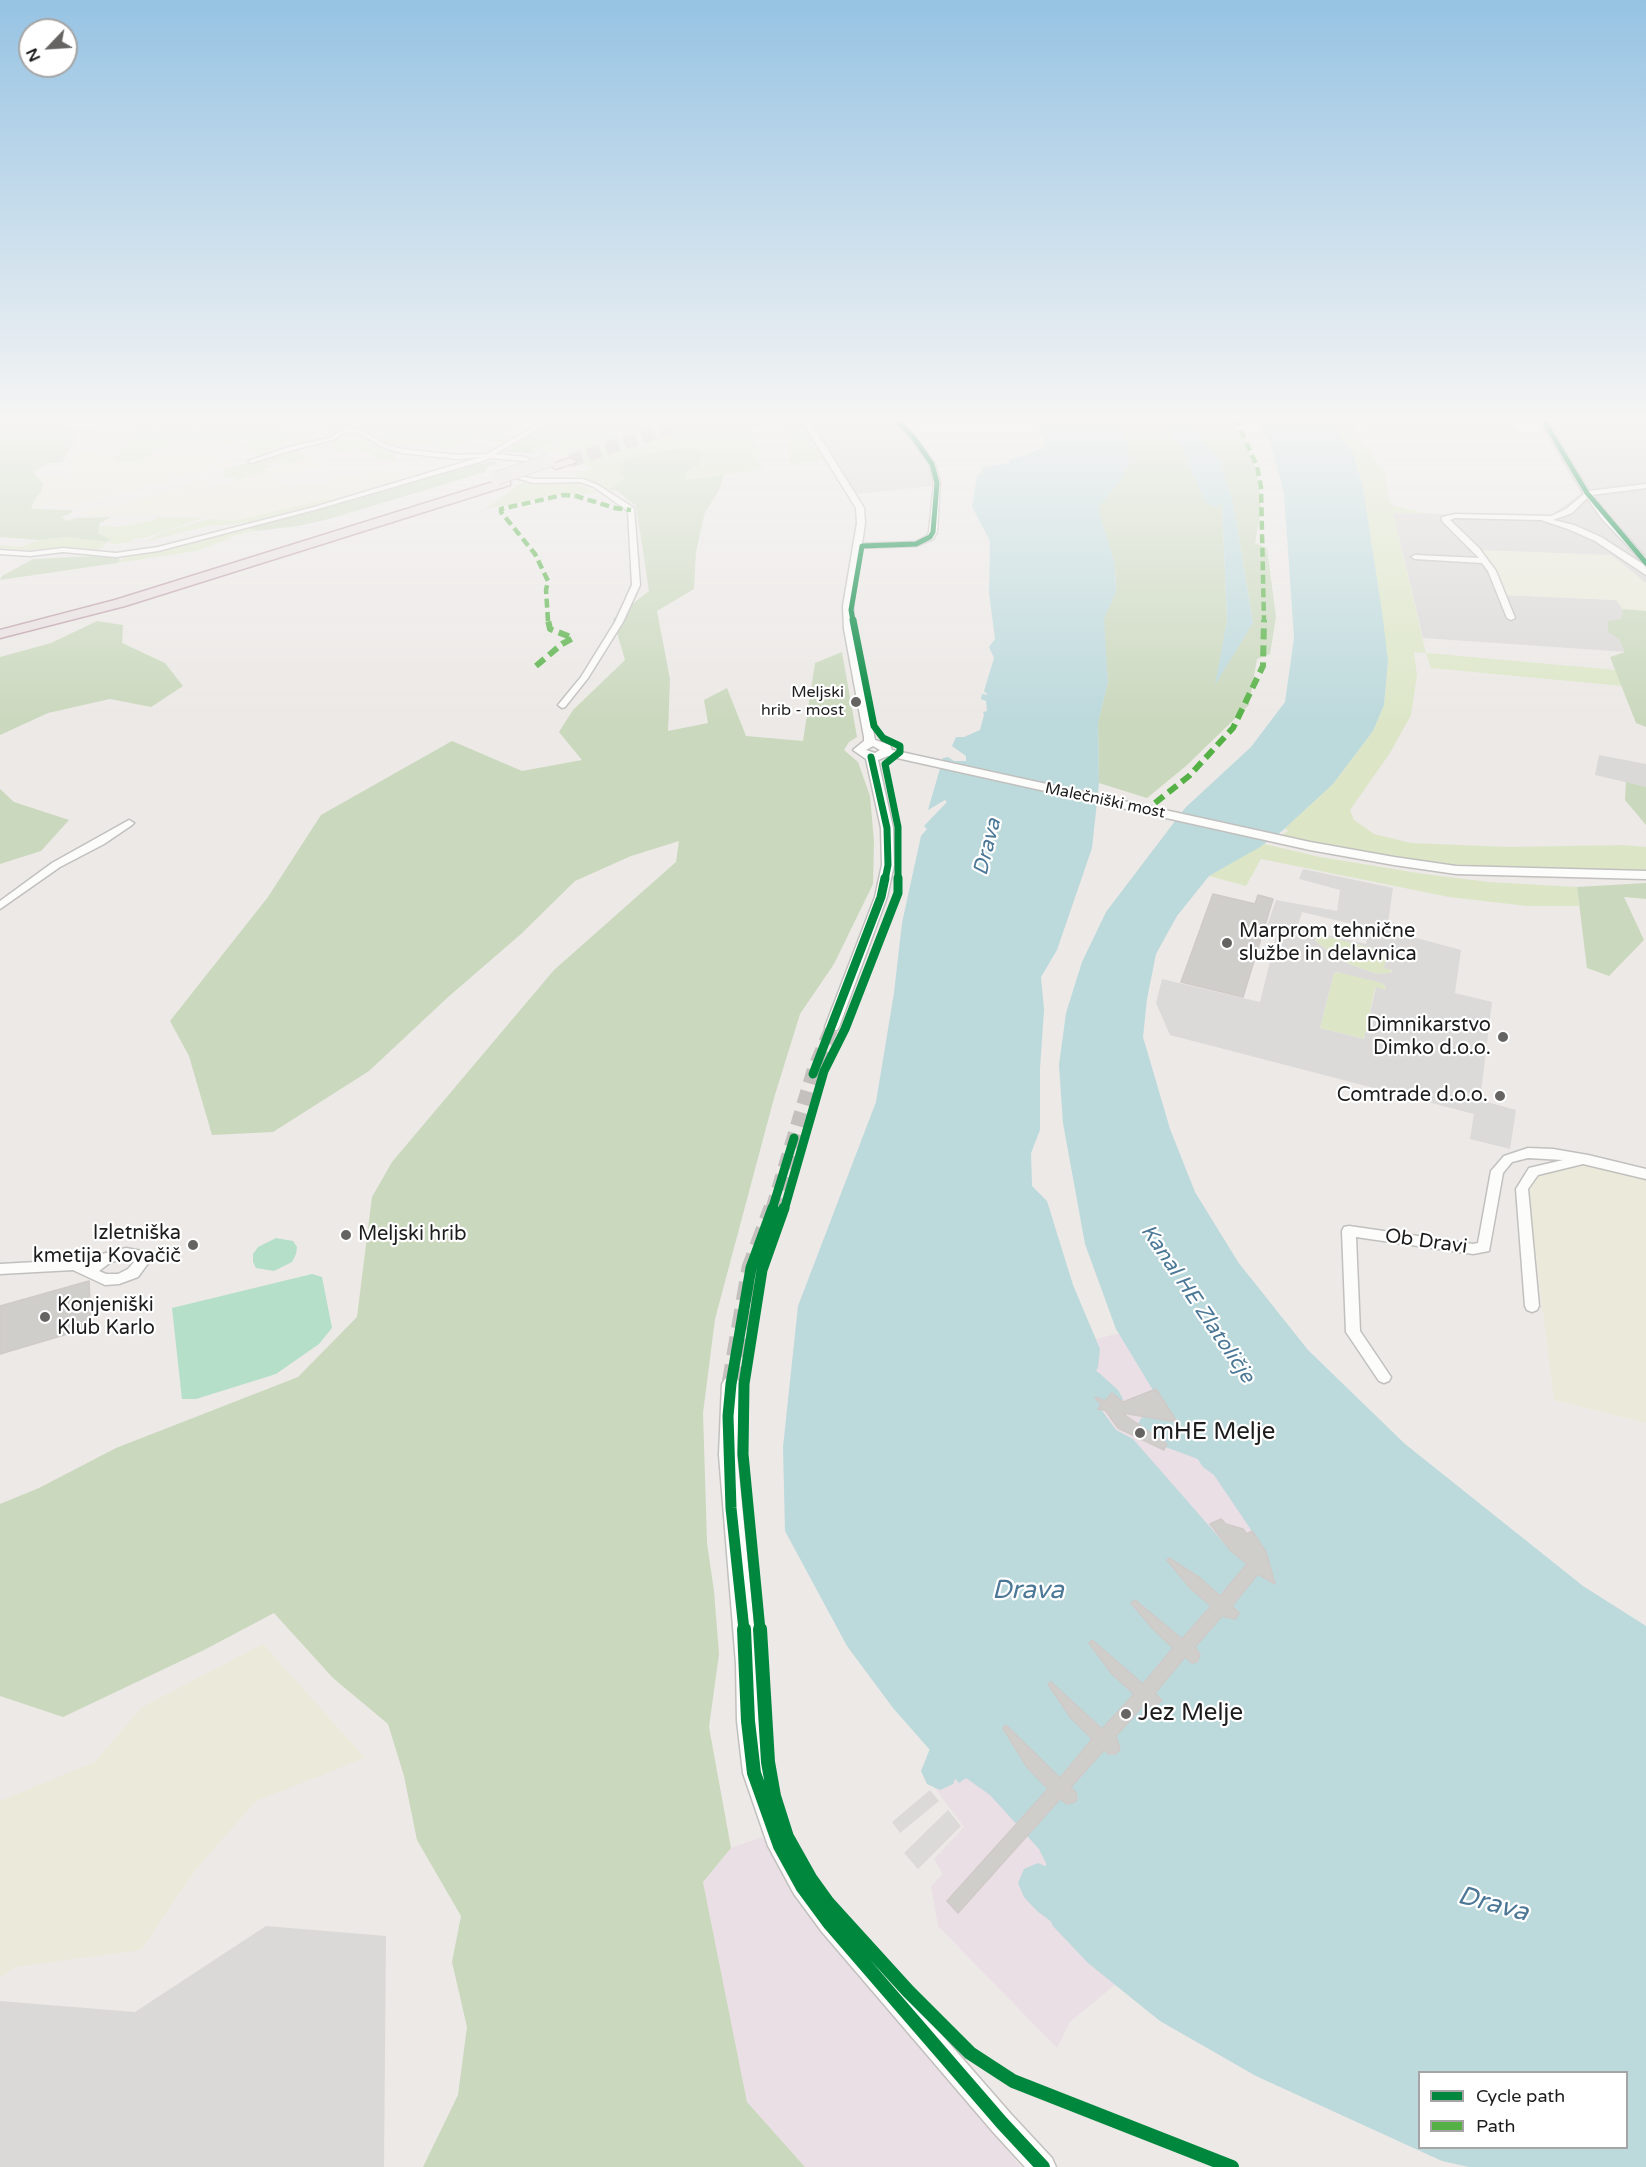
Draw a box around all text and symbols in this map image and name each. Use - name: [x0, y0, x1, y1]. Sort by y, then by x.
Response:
- north arrow: [18, 18, 78, 78]
- text: N: [22, 45, 45, 65]
- place label: Meljski hrib - most: [761, 683, 844, 721]
- marker: Meljski hrib - most: [849, 695, 863, 709]
- street label: Malečniški most: [1043, 779, 1167, 823]
- water label: Drava: [969, 816, 1007, 878]
- place label: Marprom tehnične službe in delavnica: [1239, 920, 1417, 967]
- marker: Marprom tehnične službe in delavnica: [1220, 936, 1234, 950]
- place label: Dimnikarstvo Dimko d.o.o.: [1366, 1014, 1491, 1061]
- marker: Dimnikarstvo Dimko d.o.o.: [1496, 1030, 1510, 1044]
- place label: Comtrade d.o.o.: [1337, 1084, 1488, 1108]
- marker: Comtrade d.o.o.: [1493, 1089, 1507, 1103]
- water label: Kanal HE Zlatoličje: [1135, 1220, 1259, 1388]
- place label: Izletniška kmetija Kovačič: [33, 1222, 181, 1269]
- place label: Meljski hrib: [358, 1223, 467, 1247]
- street label: Ob Dravi: [1383, 1224, 1469, 1260]
- marker: Meljski hrib: [339, 1228, 353, 1242]
- marker: Izletniška kmetija Kovačič: [186, 1238, 200, 1252]
- place label: Konjeniški Klub Karlo: [57, 1294, 155, 1341]
- marker: Konjeniški Klub Karlo: [38, 1310, 52, 1324]
- place label: mHE Melje: [1152, 1419, 1275, 1447]
- marker: mHE Melje: [1133, 1426, 1147, 1440]
- water label: Drava: [992, 1575, 1064, 1607]
- place label: Jez Melje: [1138, 1700, 1243, 1728]
- marker: Jez Melje: [1119, 1707, 1133, 1721]
- water label: Drava: [1454, 1881, 1532, 1929]
- legend: [1418, 2071, 1628, 2149]
- text: Cycle path: [1476, 2085, 1565, 2107]
- text: Path: [1476, 2115, 1515, 2137]

